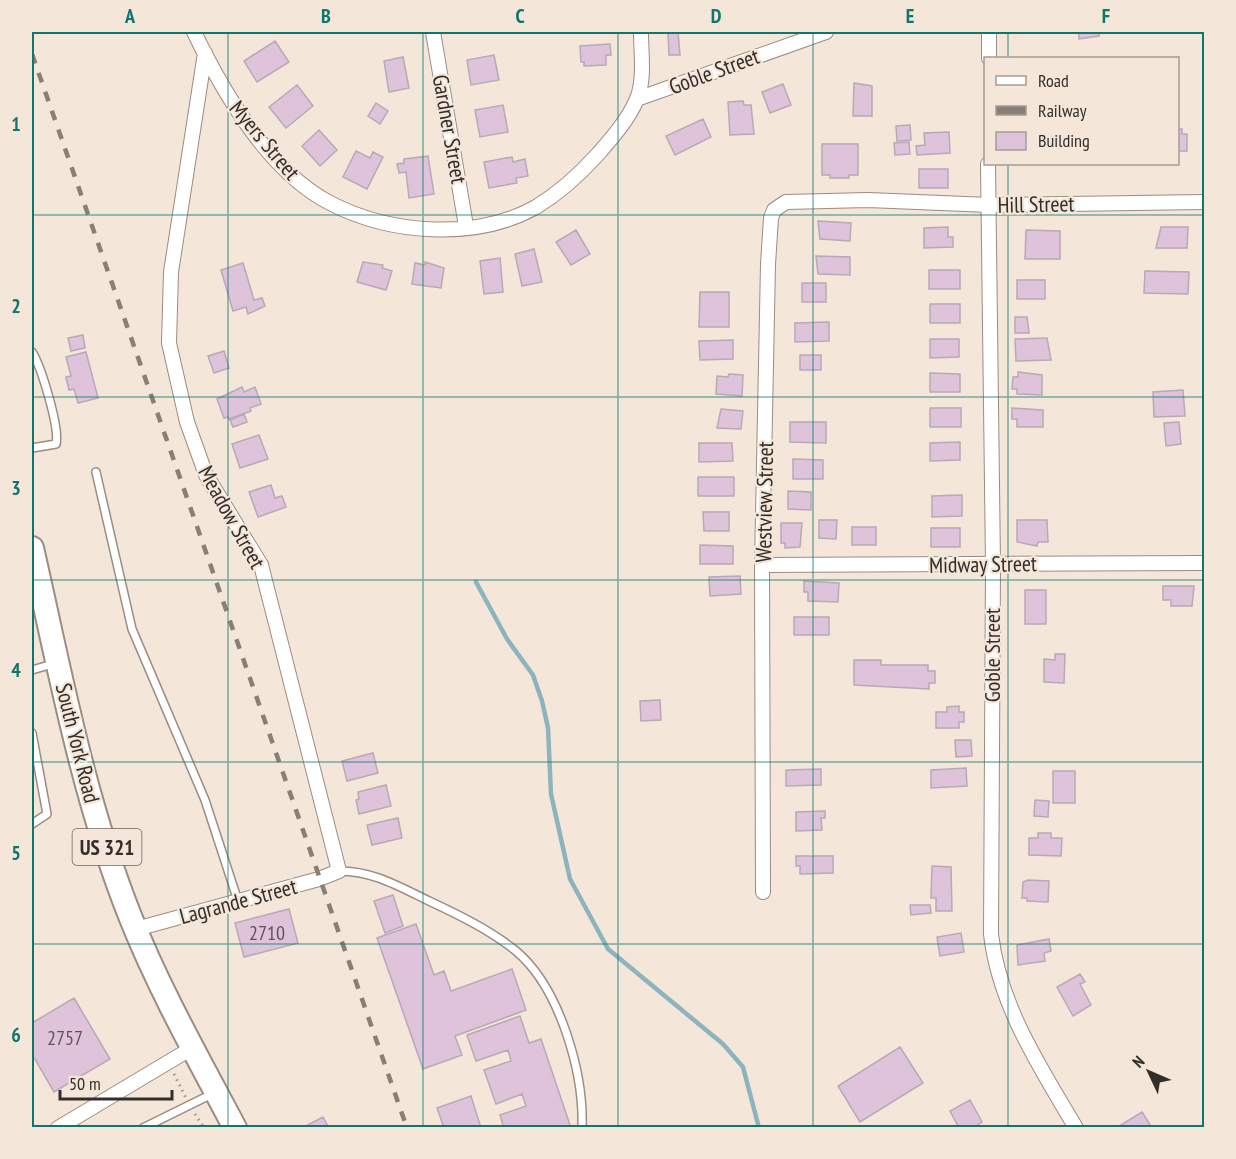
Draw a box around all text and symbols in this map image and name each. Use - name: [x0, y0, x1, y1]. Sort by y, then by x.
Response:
- text: A: [124, 3, 136, 29]
- text: B: [321, 3, 331, 29]
- text: C: [515, 3, 525, 29]
- text: D: [711, 3, 722, 29]
- text: E: [906, 3, 914, 29]
- text: F: [1102, 3, 1110, 29]
- street label: Goble Street: [665, 42, 763, 100]
- legend: [984, 57, 1179, 165]
- text: Road: [1038, 69, 1069, 92]
- street label: Gardner Street: [427, 72, 473, 186]
- street label: Myers Street: [224, 95, 306, 185]
- text: Railway: [1038, 99, 1087, 122]
- text: 1: [11, 111, 21, 137]
- text: Building: [1038, 129, 1090, 152]
- street label: Hill Street: [997, 189, 1075, 219]
- text: 2: [11, 293, 21, 319]
- street label: Westview Street: [749, 441, 779, 563]
- street label: Meadow Street: [192, 461, 272, 573]
- text: 3: [11, 475, 21, 501]
- street label: Midway Street: [929, 549, 1037, 579]
- street label: Goble Street: [978, 608, 1006, 702]
- text: 4: [11, 657, 21, 683]
- street label: South York Road: [50, 680, 106, 806]
- road number: US 321: [72, 829, 142, 865]
- text: 5: [11, 840, 21, 866]
- street label: Lagrande Street: [176, 872, 300, 930]
- house number: 2710: [249, 920, 285, 946]
- text: 6: [11, 1022, 21, 1048]
- house number: 2757: [47, 1025, 83, 1051]
- north arrow: [1119, 1042, 1179, 1102]
- text: N: [1128, 1052, 1148, 1072]
- scale bar: [60, 1063, 172, 1101]
- text: 50 m: [69, 1072, 101, 1095]

